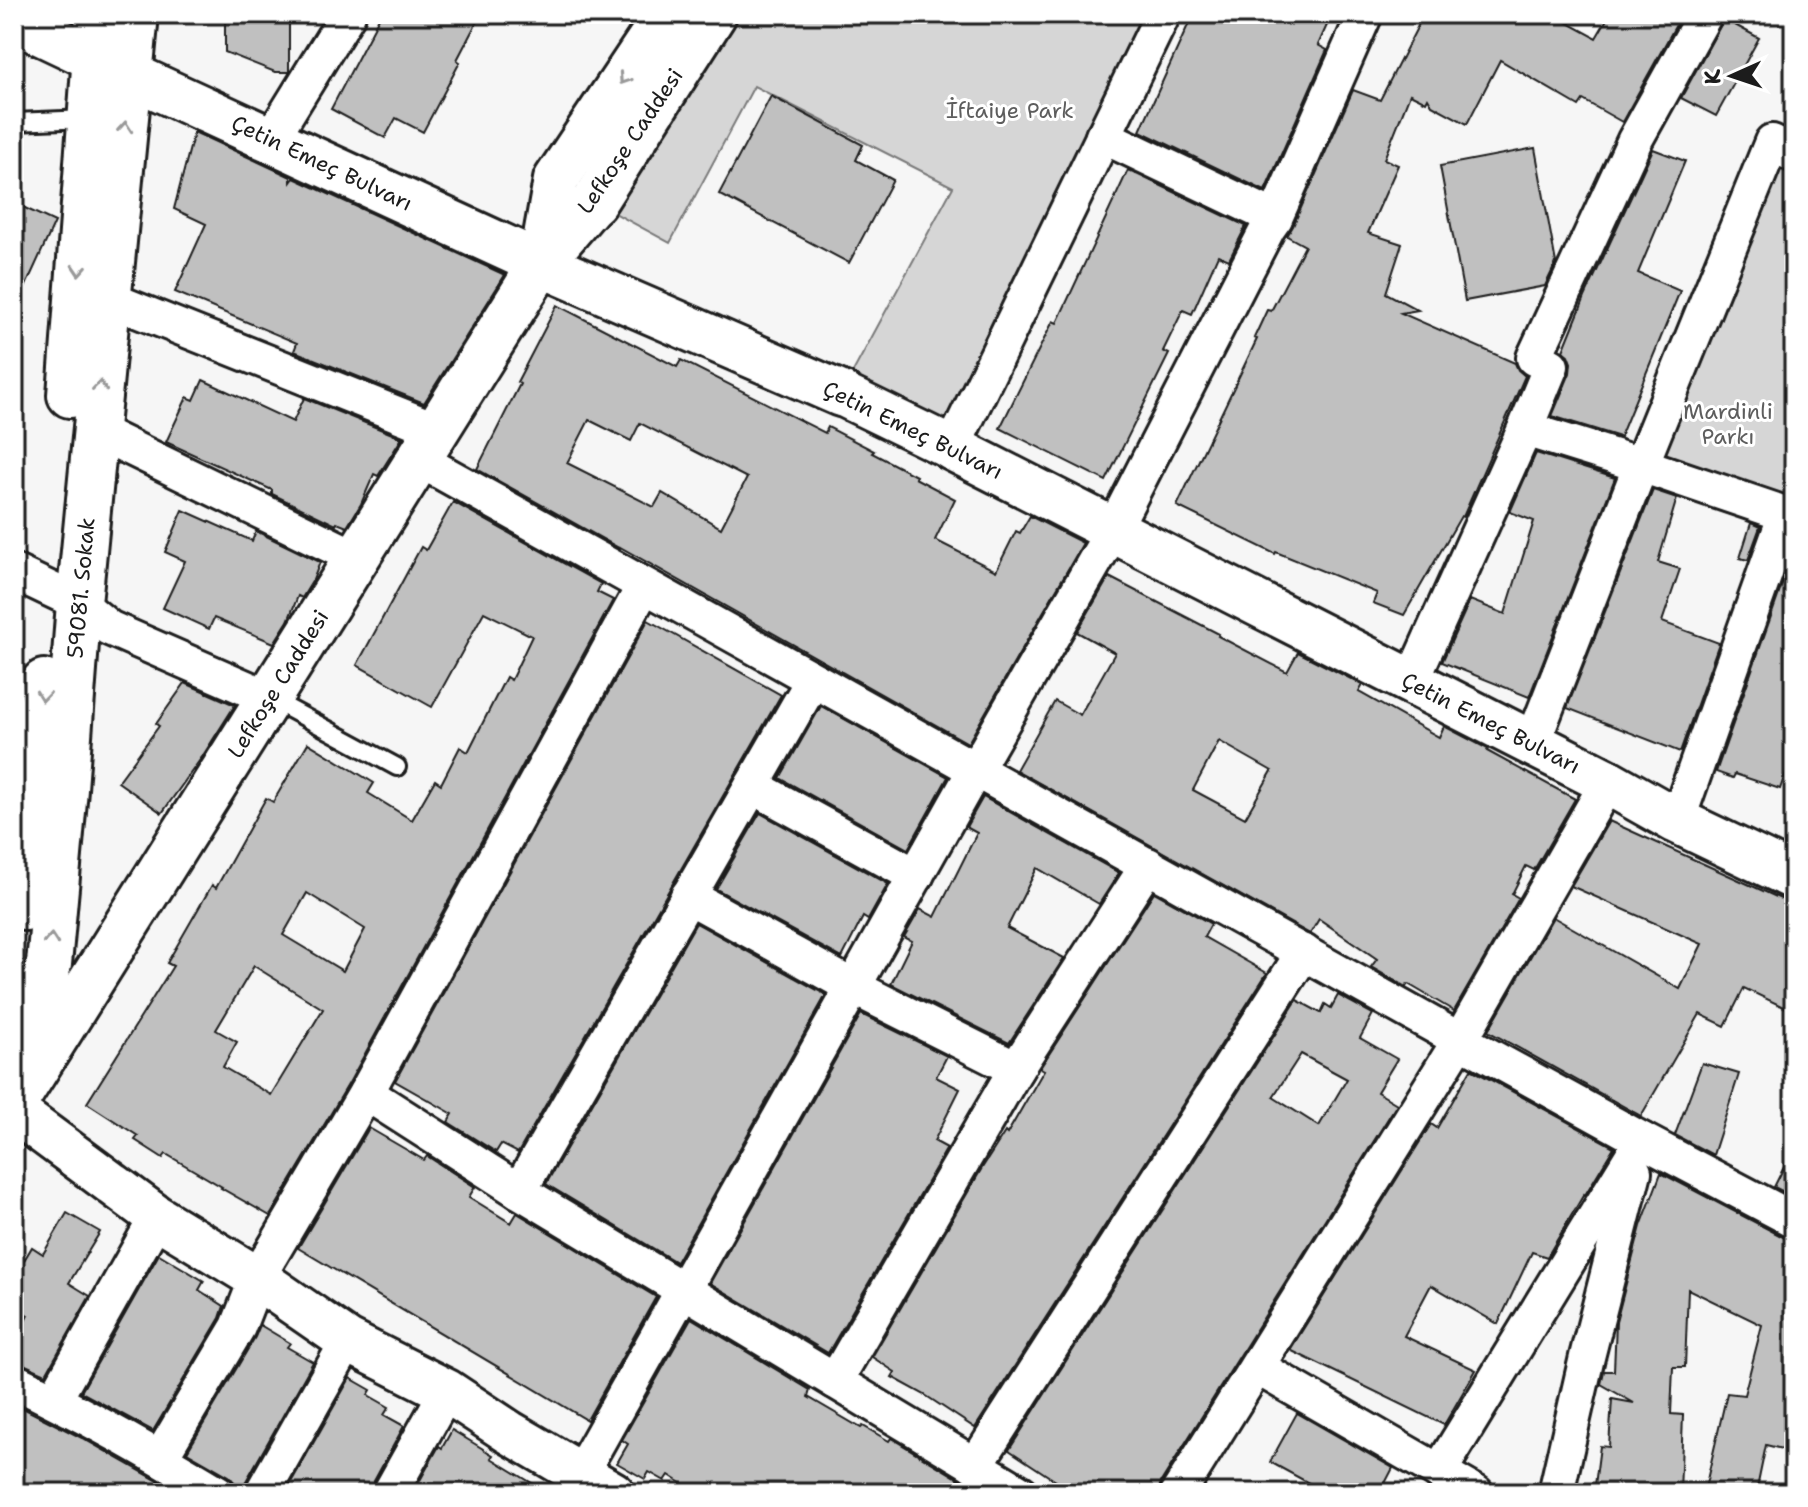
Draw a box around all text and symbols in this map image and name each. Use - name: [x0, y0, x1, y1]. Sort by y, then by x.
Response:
- north arrow: [1692, 36, 1772, 116]
- street label: Lefkoşe Caddesi: [571, 63, 689, 219]
- text: K: [1698, 69, 1727, 85]
- one-way arrow: [619, 70, 634, 85]
- park label: İftaiye Park: [946, 96, 1074, 125]
- street label: Çetin Emeç Bulvarı: [227, 108, 417, 218]
- one-way arrow: [116, 121, 133, 134]
- one-way arrow: [71, 264, 88, 277]
- street label: Çetin Emeç Bulvarı: [818, 374, 1008, 486]
- one-way arrow: [91, 379, 108, 392]
- park label: Mardinli Parkı: [1683, 397, 1773, 451]
- street label: 59081. Sokak: [60, 516, 102, 660]
- street label: Lefkoşe Caddesi: [221, 604, 335, 764]
- street label: Çetin Emeç Bulvarı: [1397, 665, 1585, 781]
- one-way arrow: [34, 690, 51, 703]
- one-way arrow: [43, 932, 60, 945]

